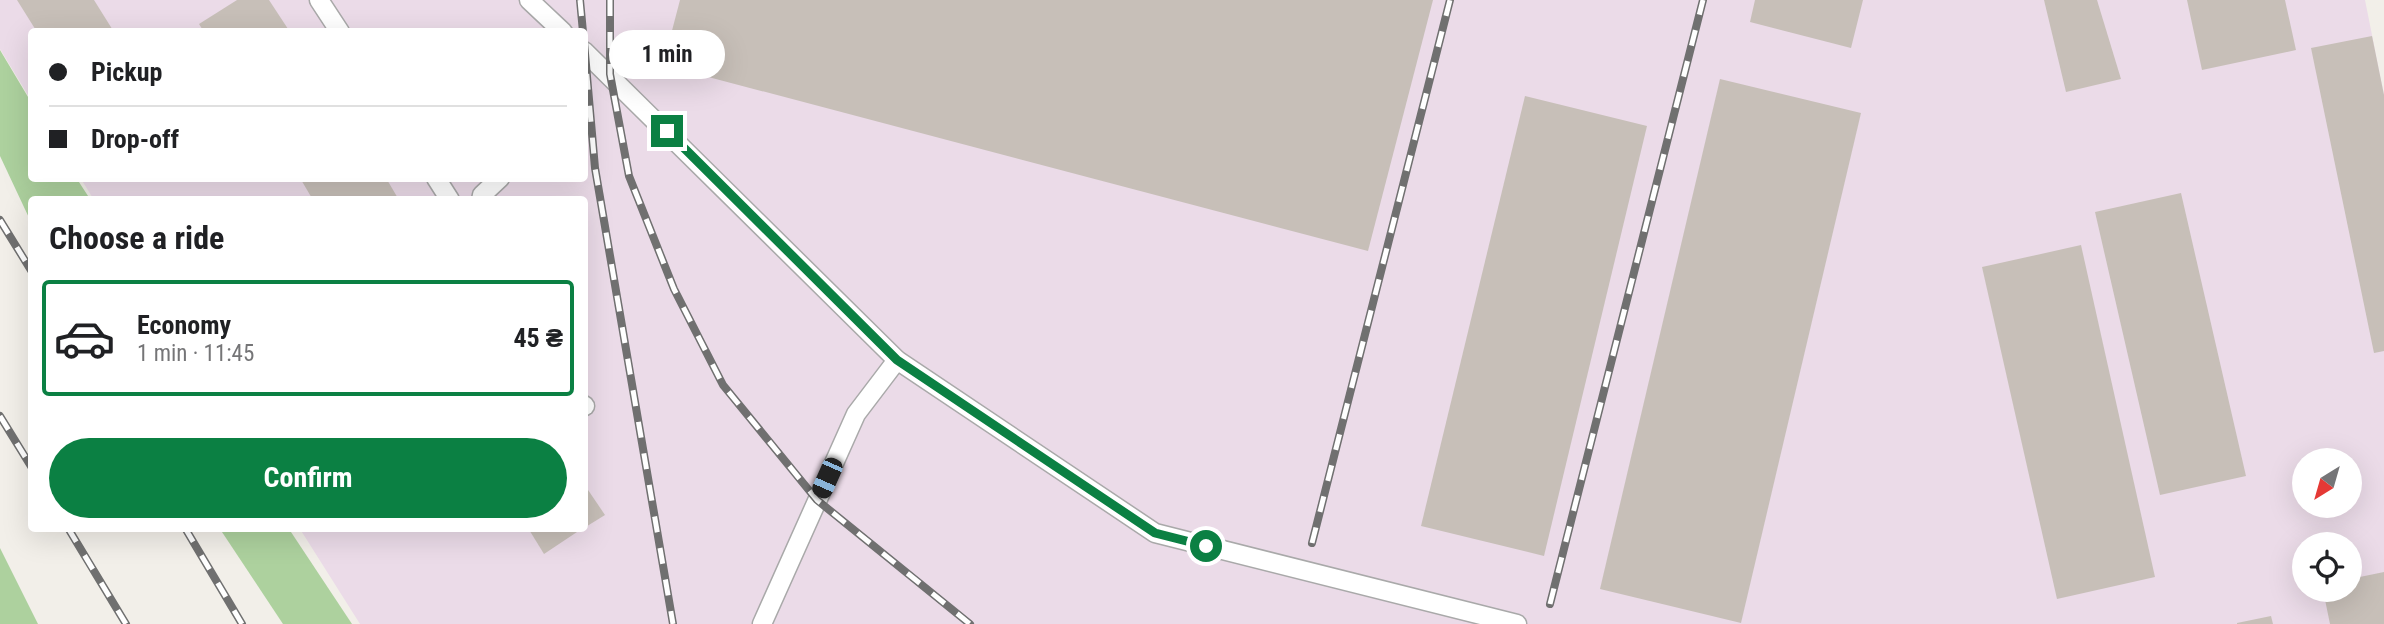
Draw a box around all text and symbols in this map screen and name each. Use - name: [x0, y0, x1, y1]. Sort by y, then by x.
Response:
- callout: 1 min: [609, 30, 725, 78]
- text: 1 min: [641, 41, 693, 68]
- text: Pickup: [91, 57, 162, 87]
- route end: [651, 115, 683, 147]
- text: Drop-off: [91, 124, 179, 154]
- text: Choose a ride: [49, 219, 224, 257]
- icon: car: [53, 307, 116, 370]
- text: Economy: [137, 310, 231, 340]
- text: 45 ₴: [513, 323, 563, 353]
- text: 1 min · 11:45: [137, 340, 254, 367]
- button: Confirm: [49, 438, 567, 518]
- north arrow: [2292, 448, 2362, 518]
- map controls: [2292, 448, 2362, 602]
- car: [809, 455, 846, 501]
- route start: [1190, 530, 1222, 562]
- button: locate: [2292, 532, 2362, 602]

